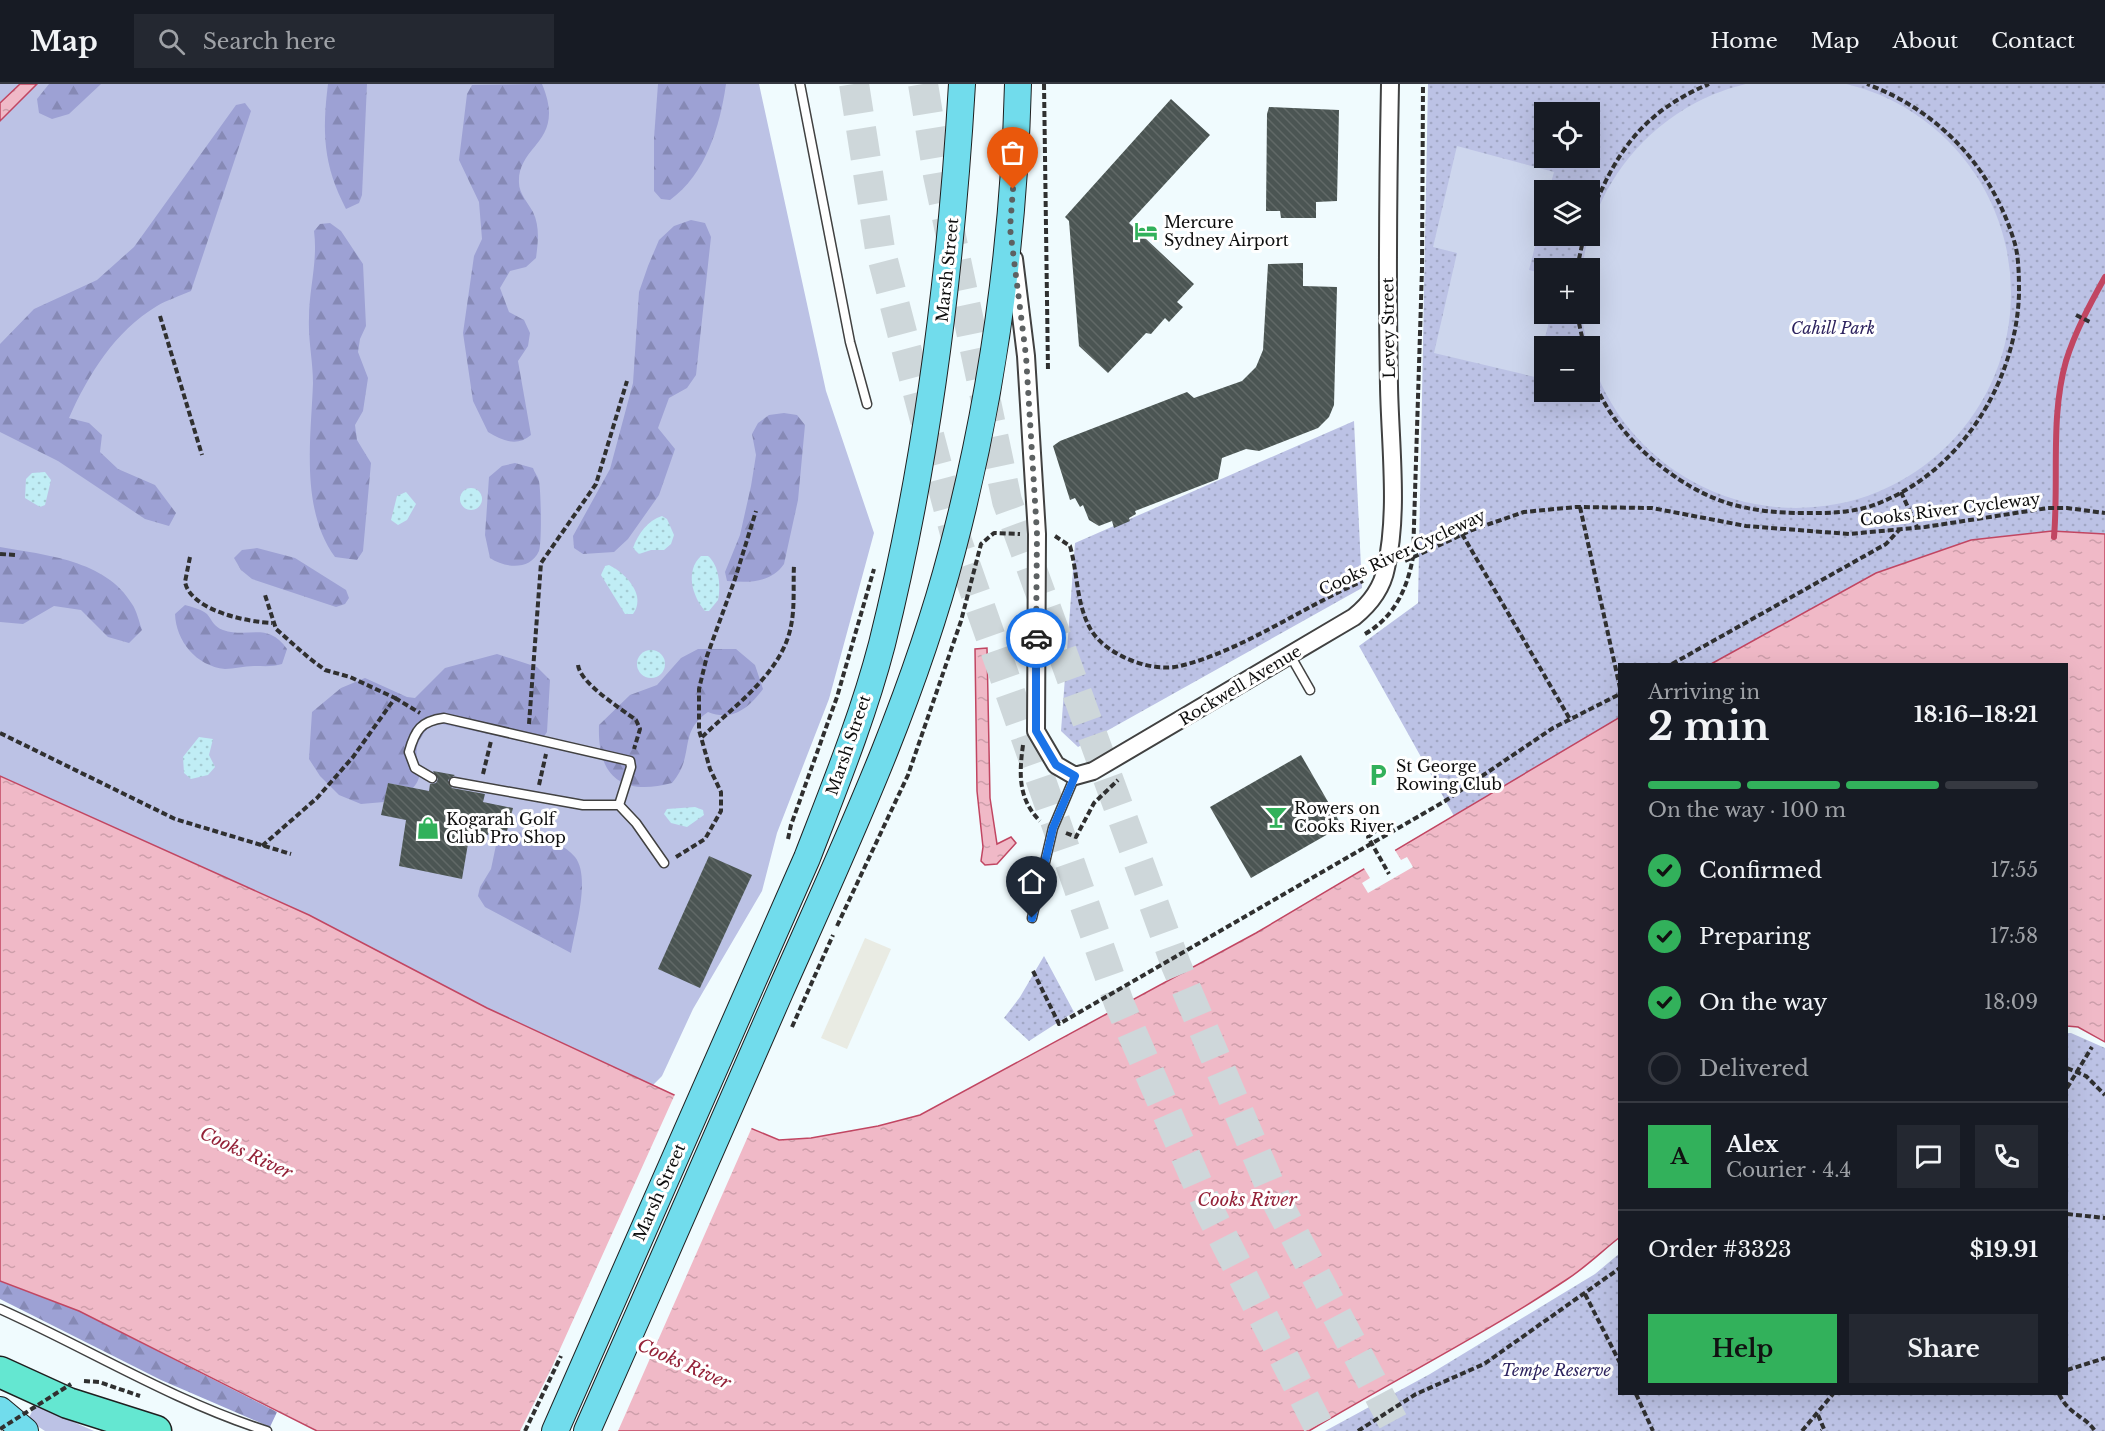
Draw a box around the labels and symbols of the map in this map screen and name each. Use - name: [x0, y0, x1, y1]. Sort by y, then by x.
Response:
- pin: [987, 127, 1038, 189]
- place label: Mercure Sydney Airport: [1164, 212, 1289, 250]
- street label: Marsh Street: [932, 217, 962, 323]
- hotel icon: Mercure Sydney Airport: [1133, 218, 1159, 244]
- street label: Levey Street: [1377, 277, 1399, 379]
- park label: Cahill Park: [1791, 318, 1875, 338]
- street label: Cooks River Cycleway: [1859, 488, 2042, 530]
- street label: Cooks River Cycleway: [1316, 504, 1489, 599]
- courier: [1006, 608, 1066, 668]
- street label: Rockwell Avenue: [1175, 641, 1305, 729]
- street label: Marsh Street: [821, 692, 875, 798]
- place label: St George Rowing Club: [1396, 756, 1502, 794]
- parking icon: St George Rowing Club: [1365, 762, 1391, 788]
- place label: Rowers on Cooks River: [1294, 798, 1394, 836]
- bar icon: Rowers on Cooks River: [1263, 804, 1289, 830]
- place label: Kogarah Golf Club Pro Shop: [446, 809, 566, 847]
- shop icon: Kogarah Golf Club Pro Shop: [415, 815, 441, 841]
- pin: [1006, 856, 1057, 918]
- water label: Cooks River: [196, 1122, 296, 1184]
- street label: Marsh Street: [629, 1140, 689, 1244]
- water label: Cooks River: [1197, 1189, 1297, 1211]
- water label: Cooks River: [634, 1334, 735, 1395]
- park label: Tempe Reserve: [1501, 1360, 1611, 1380]

